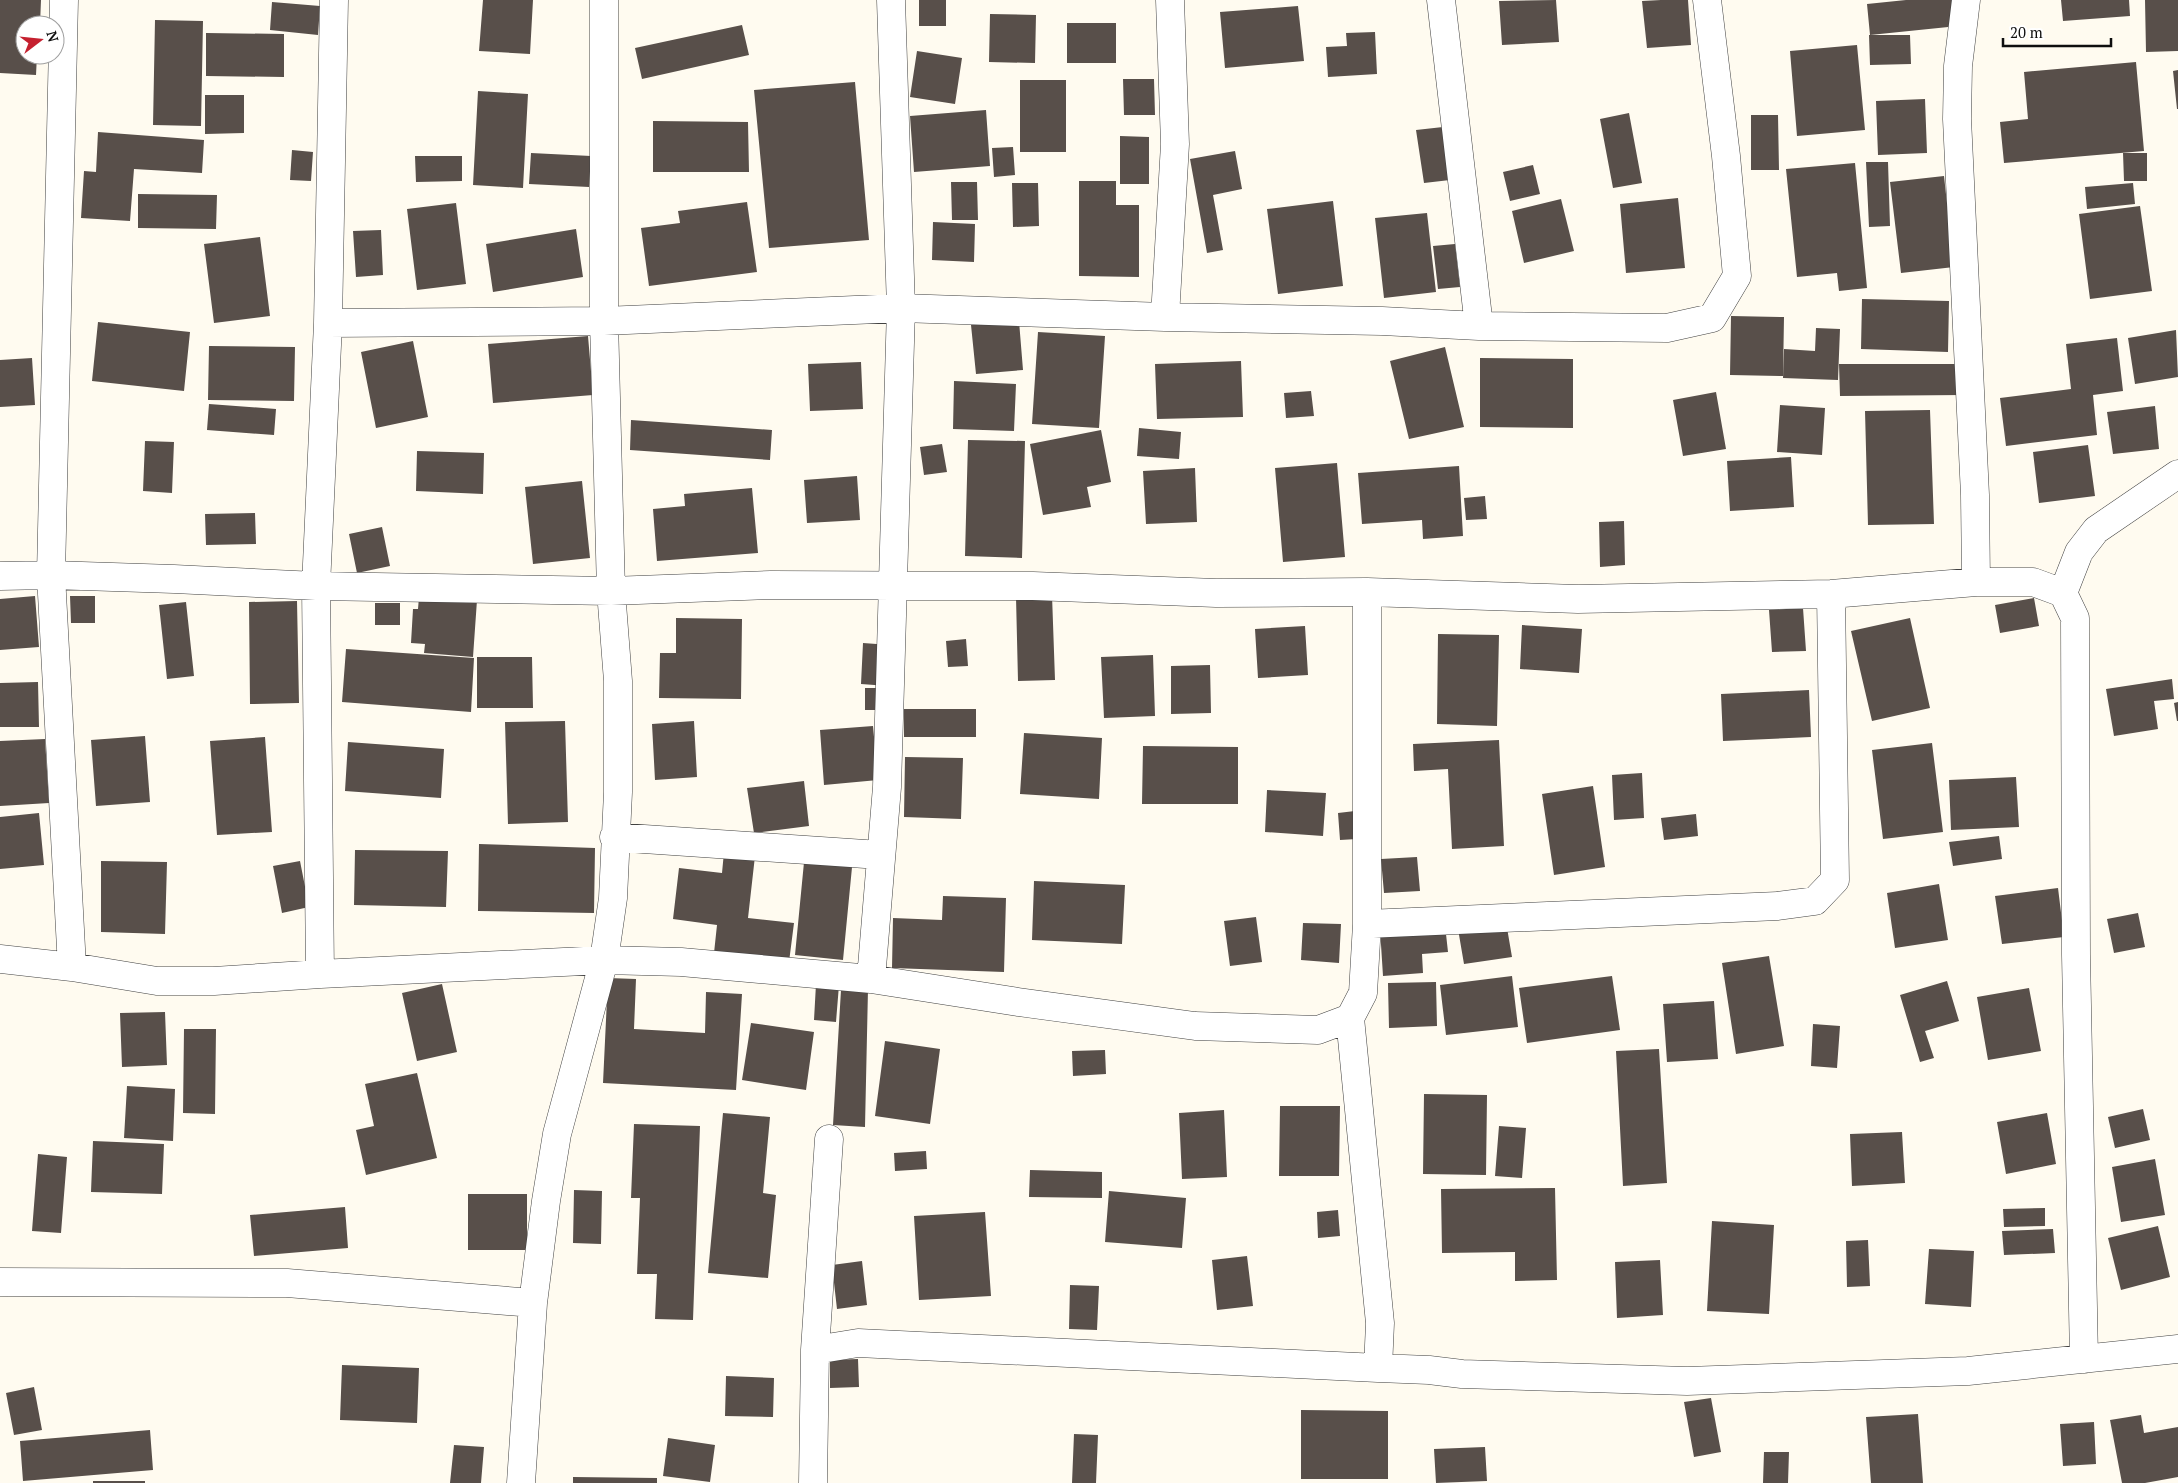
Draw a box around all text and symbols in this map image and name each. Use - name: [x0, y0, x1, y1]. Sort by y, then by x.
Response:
- north arrow: [15, 15, 65, 65]
- scale bar: [2003, 15, 2110, 47]
- text: 20 m: [2010, 22, 2043, 42]
- text: N: [42, 29, 64, 44]

